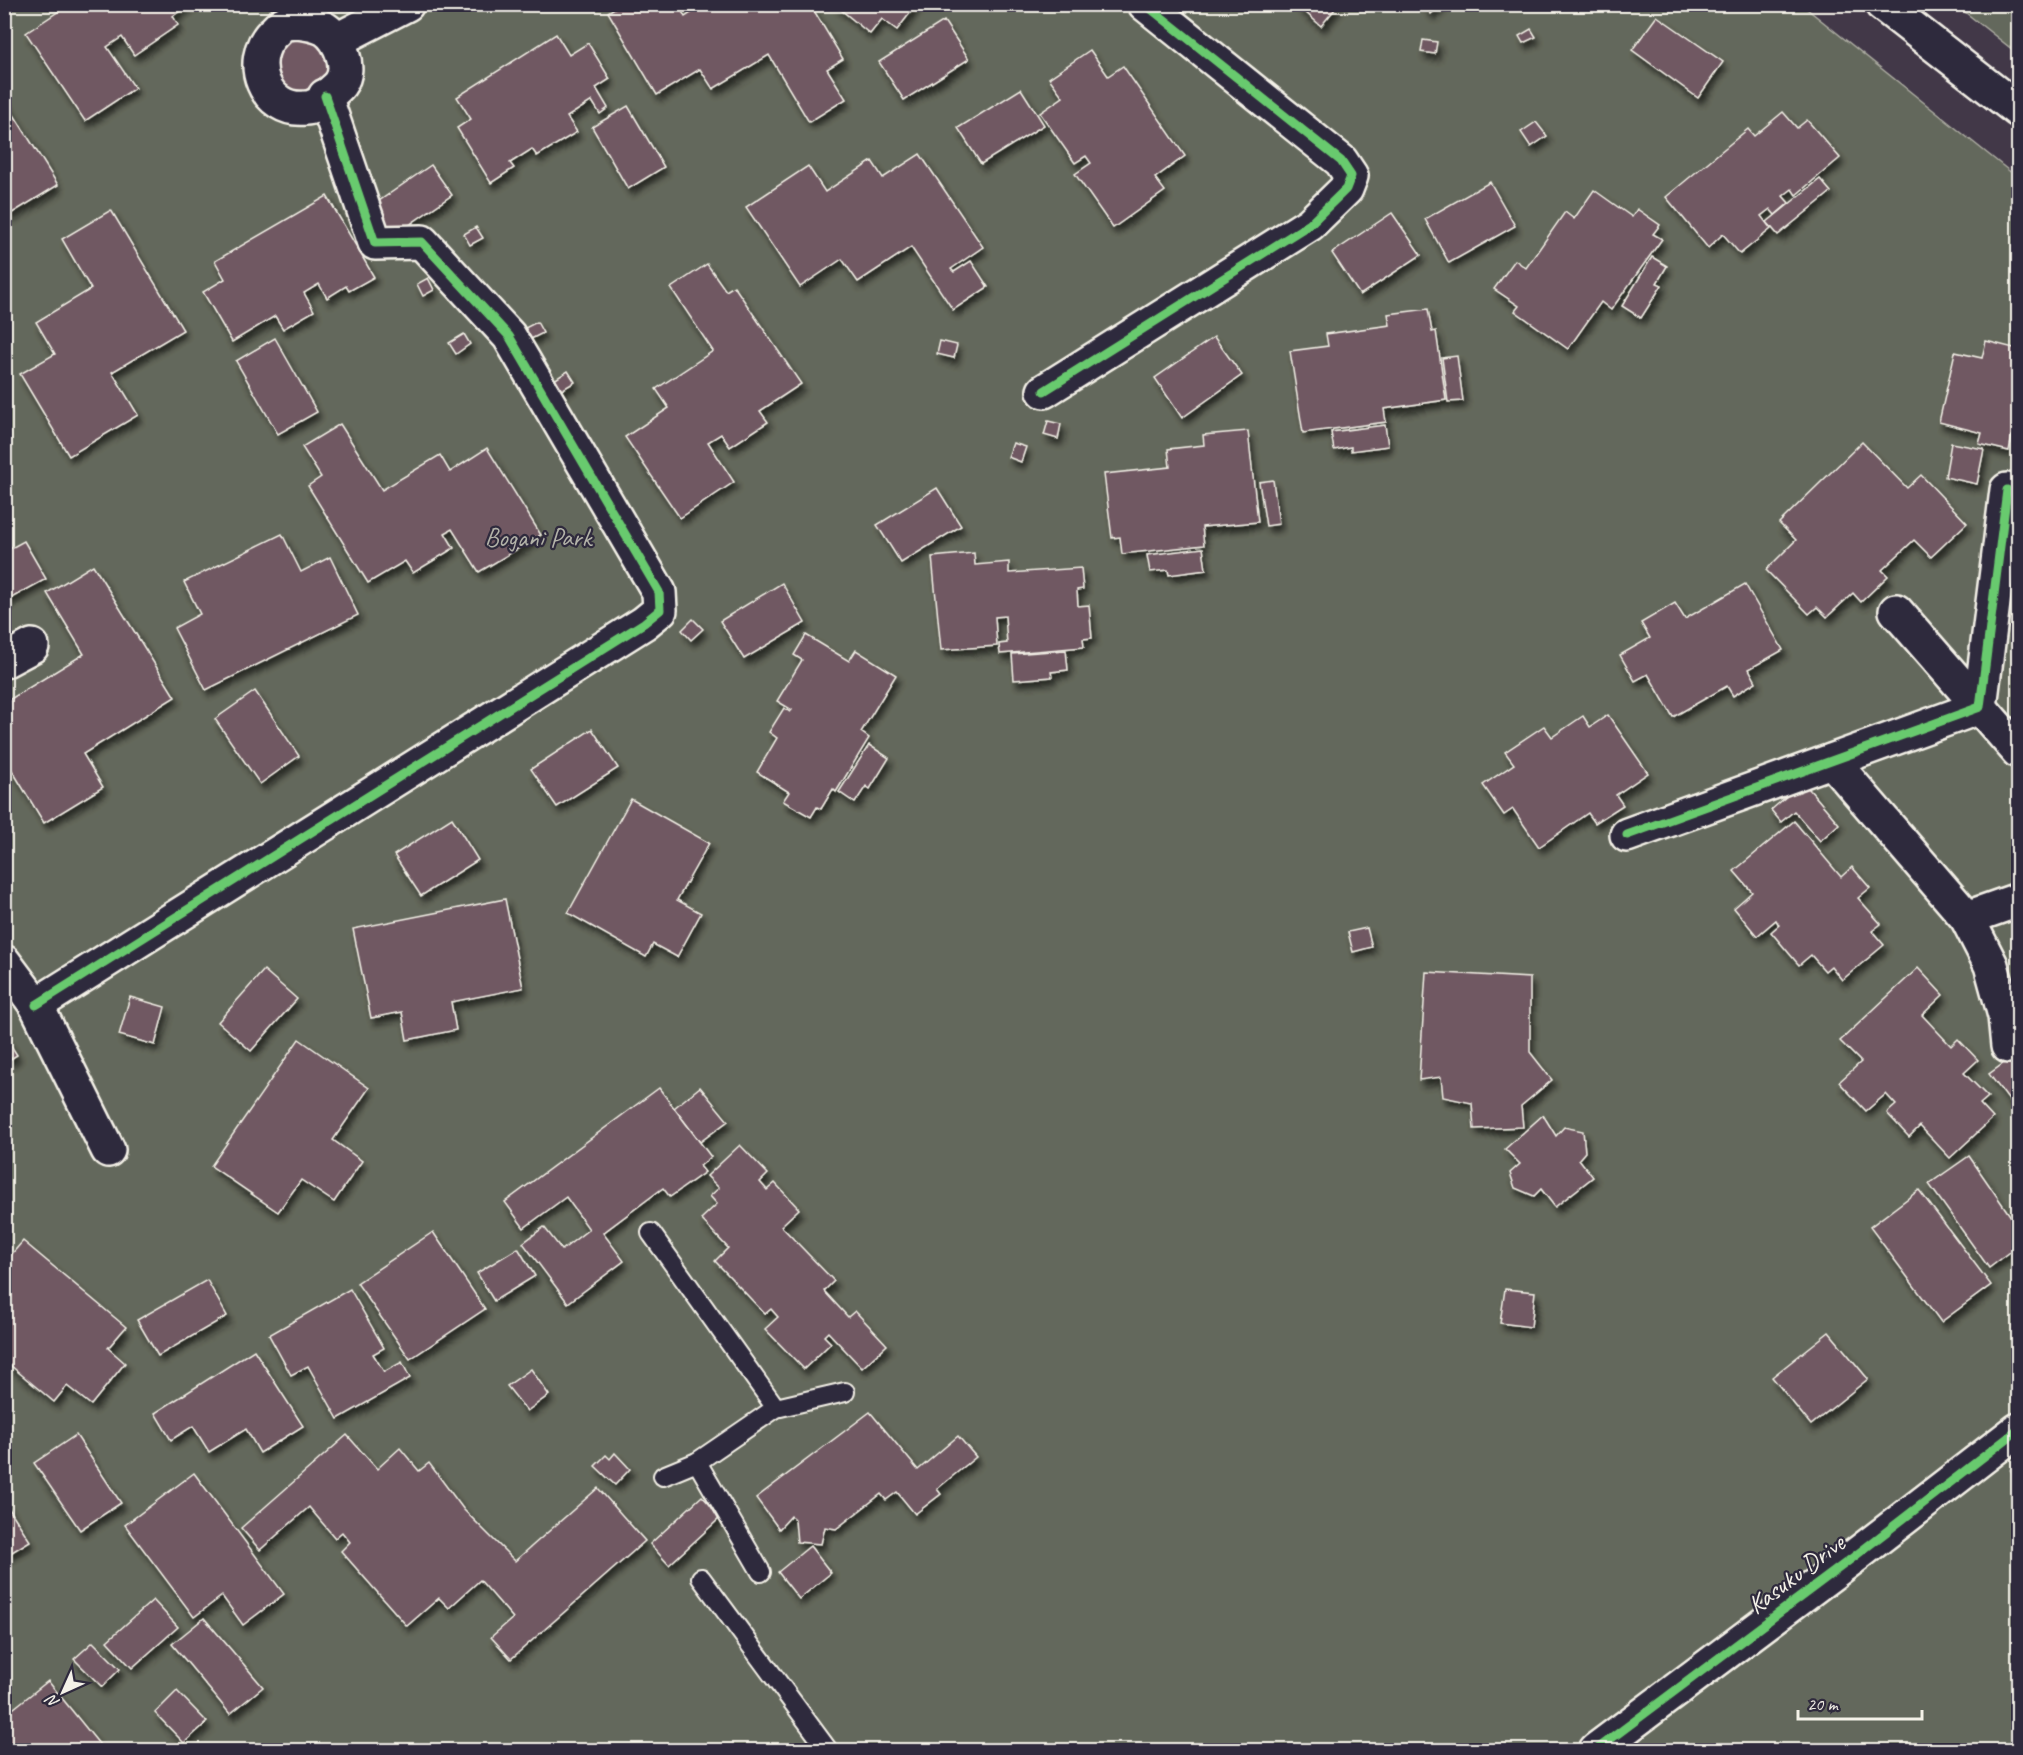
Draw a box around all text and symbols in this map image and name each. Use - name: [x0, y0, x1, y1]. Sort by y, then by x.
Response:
- park label: Bogani Park: [485, 521, 594, 554]
- street label: Kasuku Drive: [1741, 1526, 1853, 1621]
- north arrow: [33, 1662, 93, 1722]
- scale bar: [1798, 1683, 1922, 1721]
- text: N: [40, 1689, 64, 1712]
- text: 20 m: [1807, 1693, 1840, 1715]

